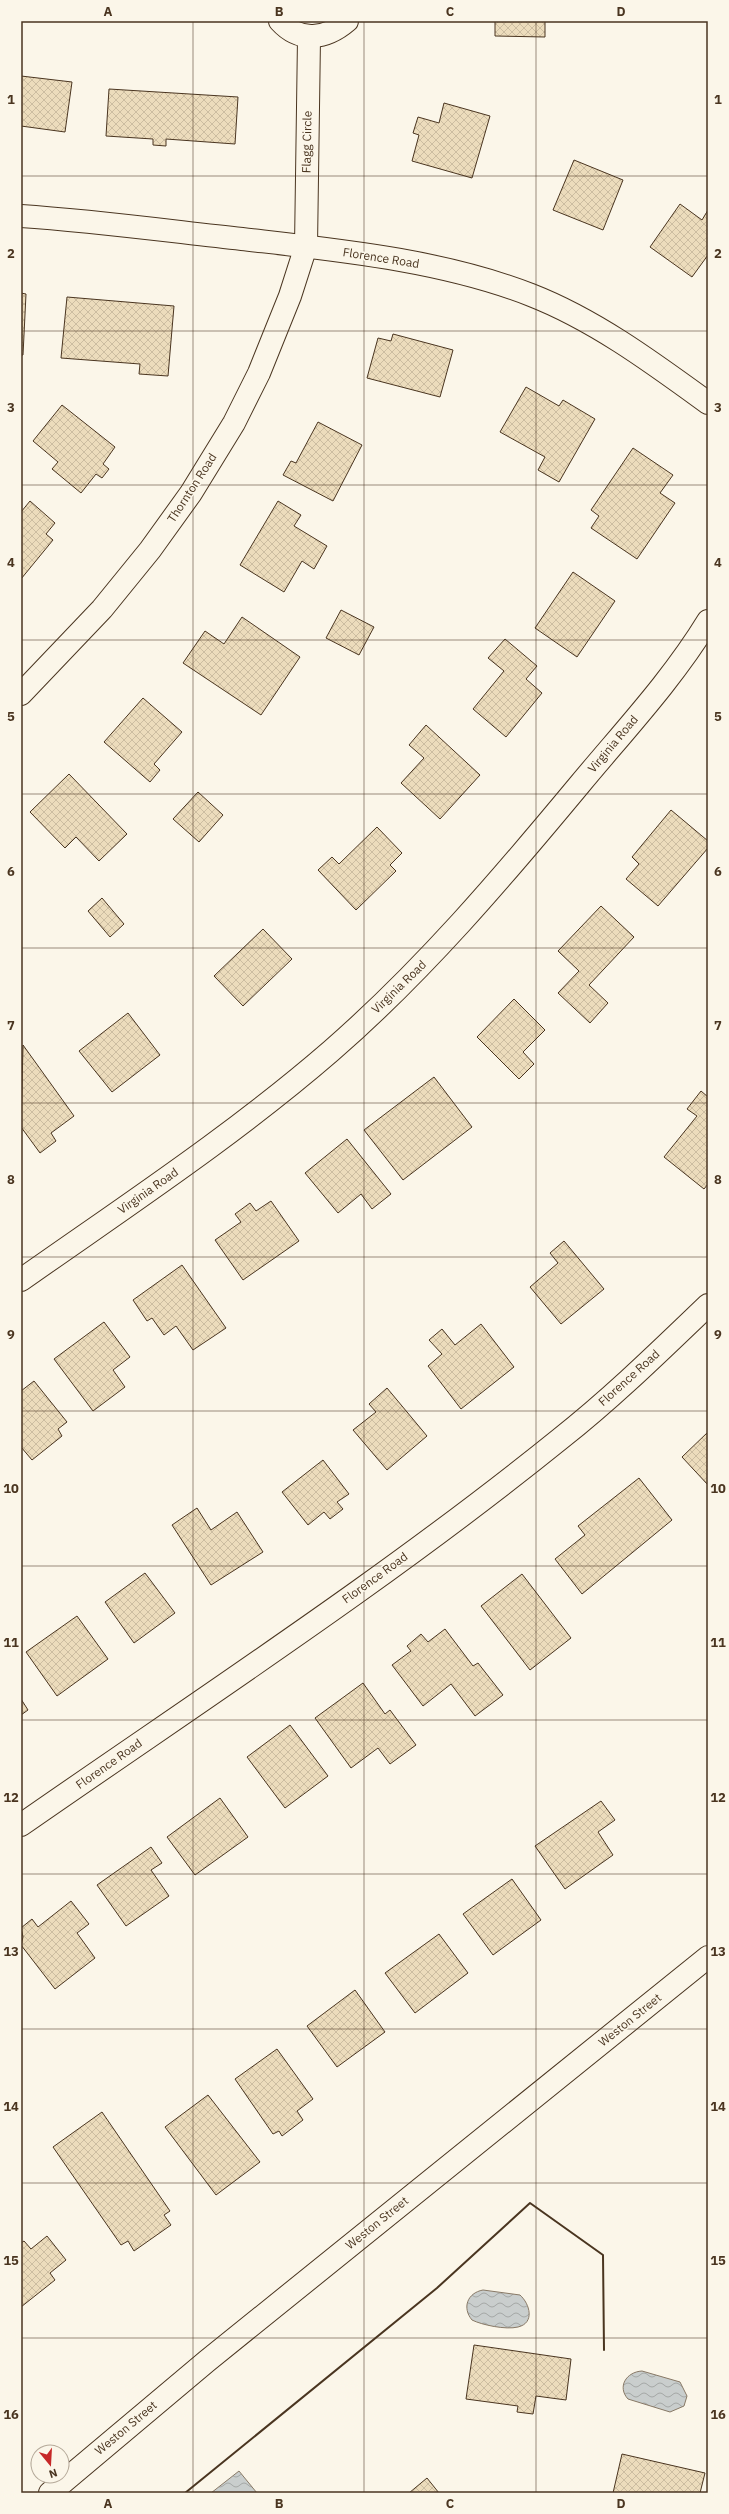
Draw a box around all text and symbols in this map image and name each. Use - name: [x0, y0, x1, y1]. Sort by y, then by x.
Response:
- text: A: [104, 3, 113, 20]
- text: B: [275, 3, 284, 20]
- text: C: [446, 3, 455, 20]
- text: D: [616, 3, 626, 20]
- text: 1: [7, 91, 15, 108]
- text: 1: [714, 91, 722, 108]
- street label: Flagg Circle: [298, 110, 315, 173]
- street label: Florence Road: [342, 244, 420, 271]
- text: 2: [7, 245, 15, 262]
- text: 2: [714, 245, 722, 262]
- text: 3: [7, 399, 15, 416]
- text: 3: [714, 399, 722, 416]
- street label: Thornton Road: [164, 450, 220, 525]
- text: 4: [7, 554, 15, 571]
- text: 4: [714, 554, 722, 571]
- text: 5: [7, 708, 15, 725]
- text: 5: [714, 708, 722, 725]
- street label: Virginia Road: [584, 712, 641, 775]
- text: 6: [7, 863, 15, 880]
- text: 6: [714, 863, 722, 880]
- street label: Virginia Road: [368, 957, 429, 1016]
- text: 7: [7, 1017, 15, 1034]
- text: 7: [714, 1017, 722, 1034]
- street label: Virginia Road: [115, 1164, 181, 1217]
- text: 8: [7, 1171, 15, 1188]
- text: 8: [714, 1171, 722, 1188]
- text: 9: [7, 1326, 15, 1343]
- text: 9: [714, 1326, 722, 1343]
- street label: Florence Road: [595, 1346, 662, 1409]
- text: 10: [3, 1480, 19, 1497]
- text: 10: [710, 1480, 726, 1497]
- street label: Florence Road: [339, 1549, 410, 1606]
- text: 11: [3, 1634, 19, 1651]
- text: 11: [710, 1634, 726, 1651]
- street label: Florence Road: [73, 1735, 145, 1792]
- text: 12: [3, 1789, 19, 1806]
- text: 12: [710, 1789, 726, 1806]
- text: 13: [3, 1943, 19, 1960]
- text: 13: [710, 1943, 726, 1960]
- street label: Weston Street: [595, 1990, 664, 2049]
- text: 14: [3, 2098, 19, 2115]
- text: 14: [710, 2098, 726, 2115]
- street label: Weston Street: [342, 2193, 411, 2252]
- text: 15: [3, 2252, 19, 2269]
- text: 15: [710, 2252, 726, 2269]
- street label: Weston Street: [92, 2397, 160, 2458]
- text: 16: [3, 2406, 19, 2423]
- text: 16: [710, 2406, 726, 2423]
- north arrow: [30, 2444, 70, 2484]
- text: N: [47, 2466, 59, 2481]
- text: A: [104, 2495, 113, 2512]
- text: B: [275, 2495, 284, 2512]
- text: C: [446, 2495, 455, 2512]
- text: D: [616, 2495, 626, 2512]

